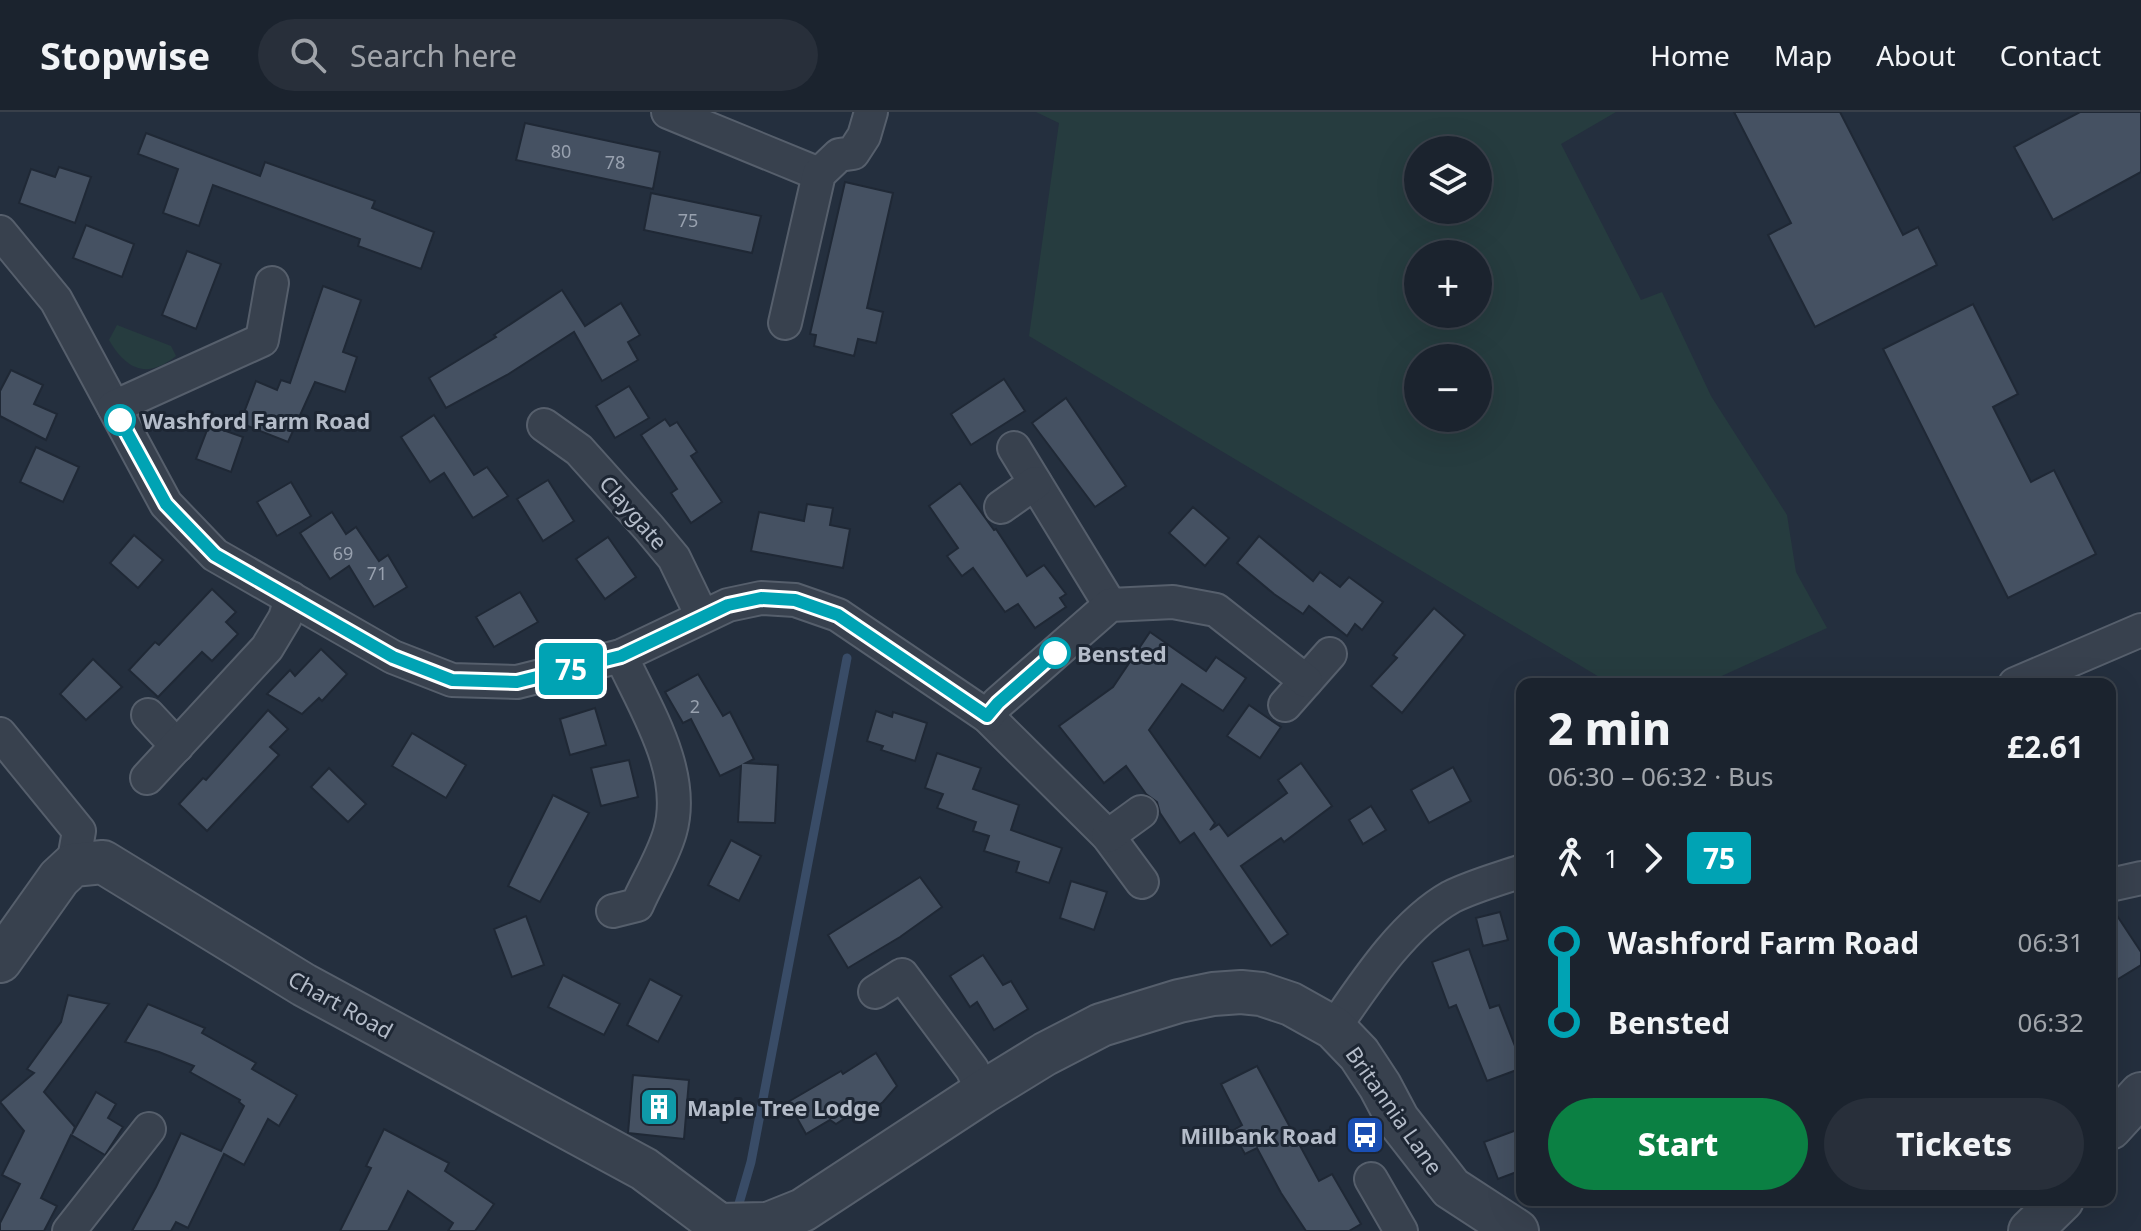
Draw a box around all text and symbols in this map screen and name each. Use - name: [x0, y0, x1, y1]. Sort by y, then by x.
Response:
- search box: [258, 19, 818, 91]
- text: Stopwise: [40, 29, 210, 81]
- icon: search: [286, 33, 330, 77]
- text: Search here: [350, 35, 517, 76]
- text: Home: [1650, 36, 1730, 74]
- text: Map: [1774, 36, 1832, 74]
- text: About: [1876, 36, 1956, 74]
- text: Contact: [2000, 36, 2101, 74]
- map controls: [1404, 136, 1492, 432]
- button: layers: [1404, 136, 1492, 224]
- house number: 80: [551, 139, 571, 163]
- house number: 78: [605, 150, 625, 174]
- house number: 75: [678, 208, 698, 232]
- button: +: [1404, 240, 1492, 328]
- button: −: [1404, 344, 1492, 432]
- marker: Washford Farm Road: [105, 405, 135, 435]
- place label: Washford Farm Road: [142, 405, 370, 435]
- street label: Claygate: [593, 468, 675, 556]
- house number: 69: [333, 541, 353, 565]
- house number: 71: [367, 561, 387, 585]
- marker: Bensted: [1040, 638, 1070, 668]
- place label: Bensted: [1077, 638, 1167, 668]
- line badge: 75: [535, 643, 607, 695]
- text: 75: [555, 650, 587, 688]
- house number: 2: [690, 694, 700, 718]
- text: 2 min: [1548, 698, 1671, 758]
- text: £2.61: [2007, 726, 2084, 767]
- text: 06:30 – 06:32 · Bus: [1548, 758, 1773, 794]
- icon: walk: [1548, 836, 1592, 880]
- icon: forward: [1631, 836, 1675, 880]
- text: 75: [1703, 839, 1735, 877]
- text: 1: [1604, 840, 1619, 876]
- text: Washford Farm Road: [1608, 922, 1919, 963]
- text: 06:31: [2018, 924, 2084, 960]
- street label: Chart Road: [283, 963, 399, 1045]
- text: Bensted: [1608, 1002, 1730, 1043]
- text: 06:32: [2018, 1004, 2084, 1040]
- street label: Britannia Lane: [1340, 1040, 1450, 1180]
- building icon: Maple Tree Lodge: [638, 1086, 680, 1128]
- place label: Maple Tree Lodge: [687, 1092, 880, 1122]
- button: Start: [1548, 1098, 1808, 1190]
- button: Tickets: [1824, 1098, 2084, 1190]
- bus stop icon: Millbank Road: [1344, 1114, 1386, 1156]
- place label: Millbank Road: [1181, 1120, 1337, 1150]

